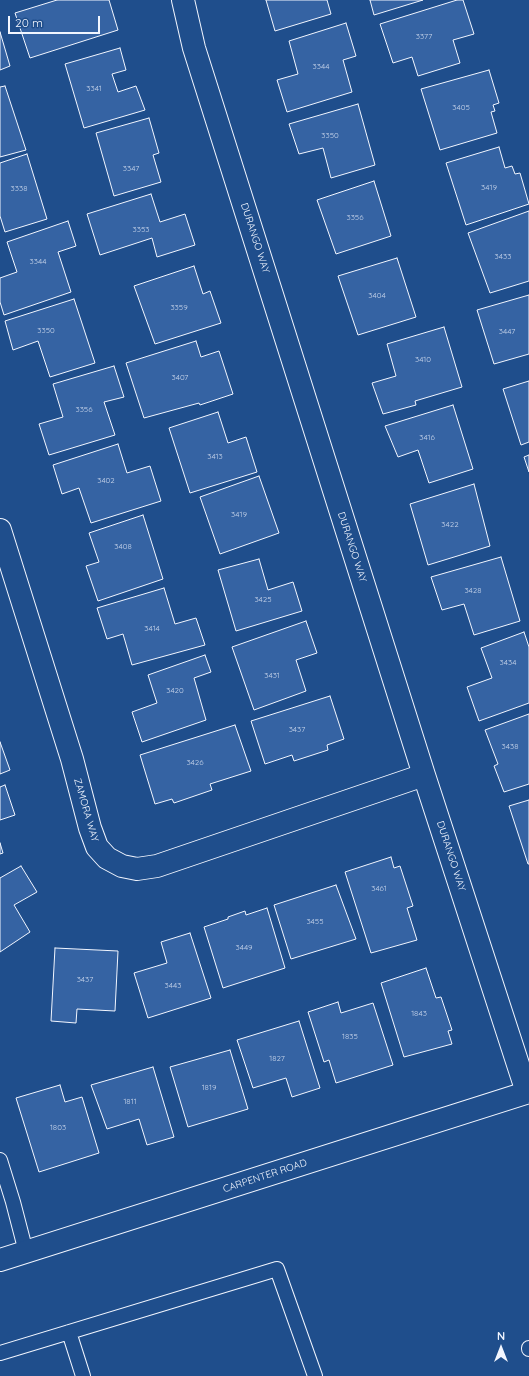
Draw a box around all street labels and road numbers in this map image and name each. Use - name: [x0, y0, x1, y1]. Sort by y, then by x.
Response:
- street label: DURANGO WAY: [238, 201, 272, 275]
- street label: DURANGO WAY: [335, 510, 369, 584]
- street label: ZAMORA WAY: [71, 777, 101, 843]
- street label: DURANGO WAY: [434, 819, 468, 893]
- street label: CARPENTER ROAD: [221, 1157, 309, 1195]

